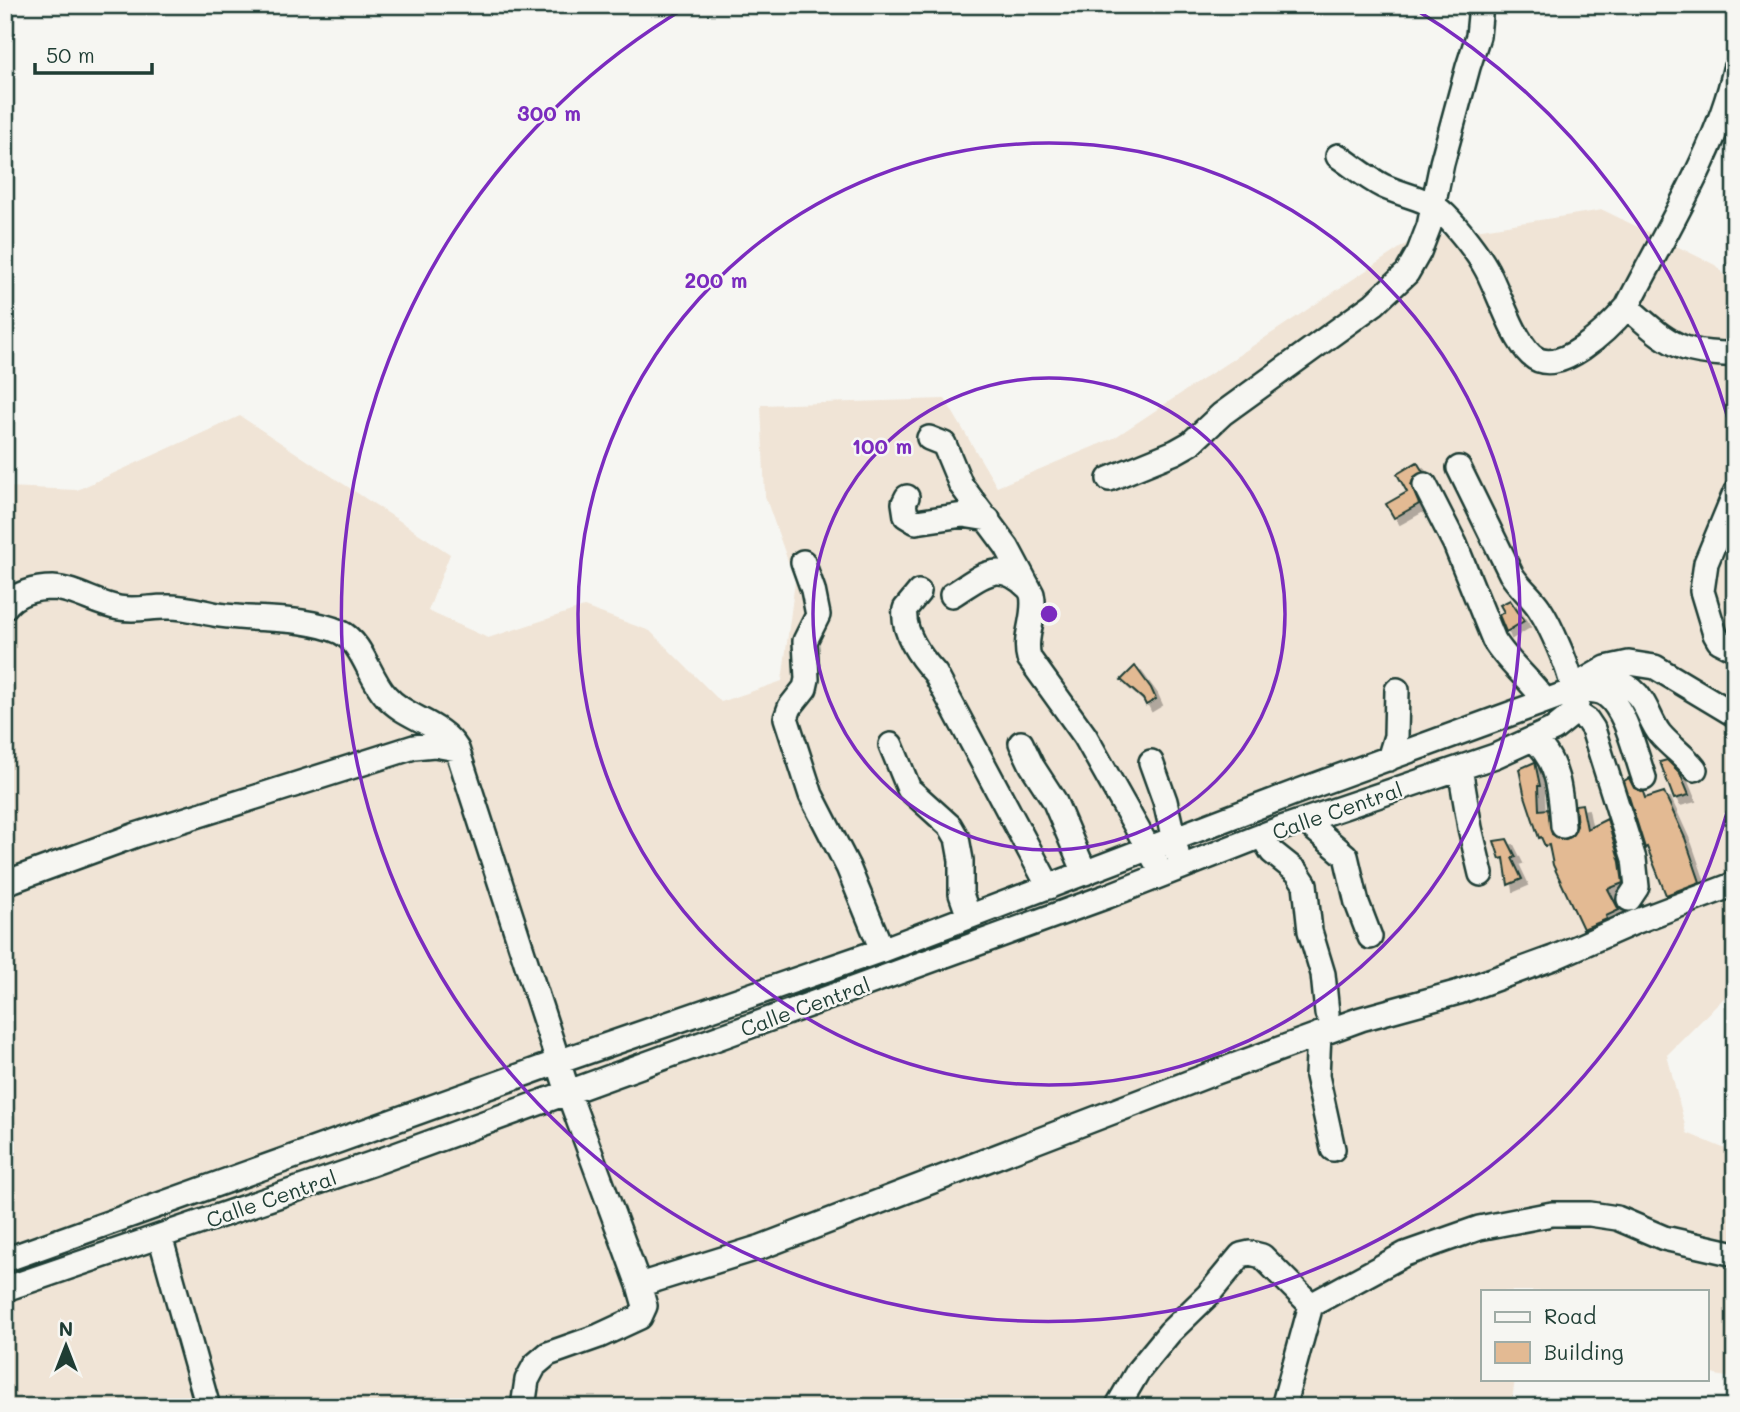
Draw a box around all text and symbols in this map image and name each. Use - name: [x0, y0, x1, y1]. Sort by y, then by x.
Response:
- scale bar: [35, 32, 152, 76]
- text: 50 m: [46, 41, 95, 68]
- text: 300 m: [517, 99, 581, 126]
- text: 200 m: [685, 266, 747, 293]
- text: 100 m: [852, 432, 912, 459]
- centre of rings: [1037, 602, 1061, 626]
- street label: Calle Central: [1268, 775, 1406, 845]
- street label: Calle Central: [736, 970, 874, 1042]
- street label: Calle Central: [202, 1163, 340, 1233]
- legend: [1481, 1290, 1708, 1380]
- text: Road: [1544, 1302, 1596, 1329]
- north arrow: [32, 1310, 102, 1380]
- text: N: [59, 1316, 73, 1341]
- text: Building: [1544, 1338, 1624, 1365]

